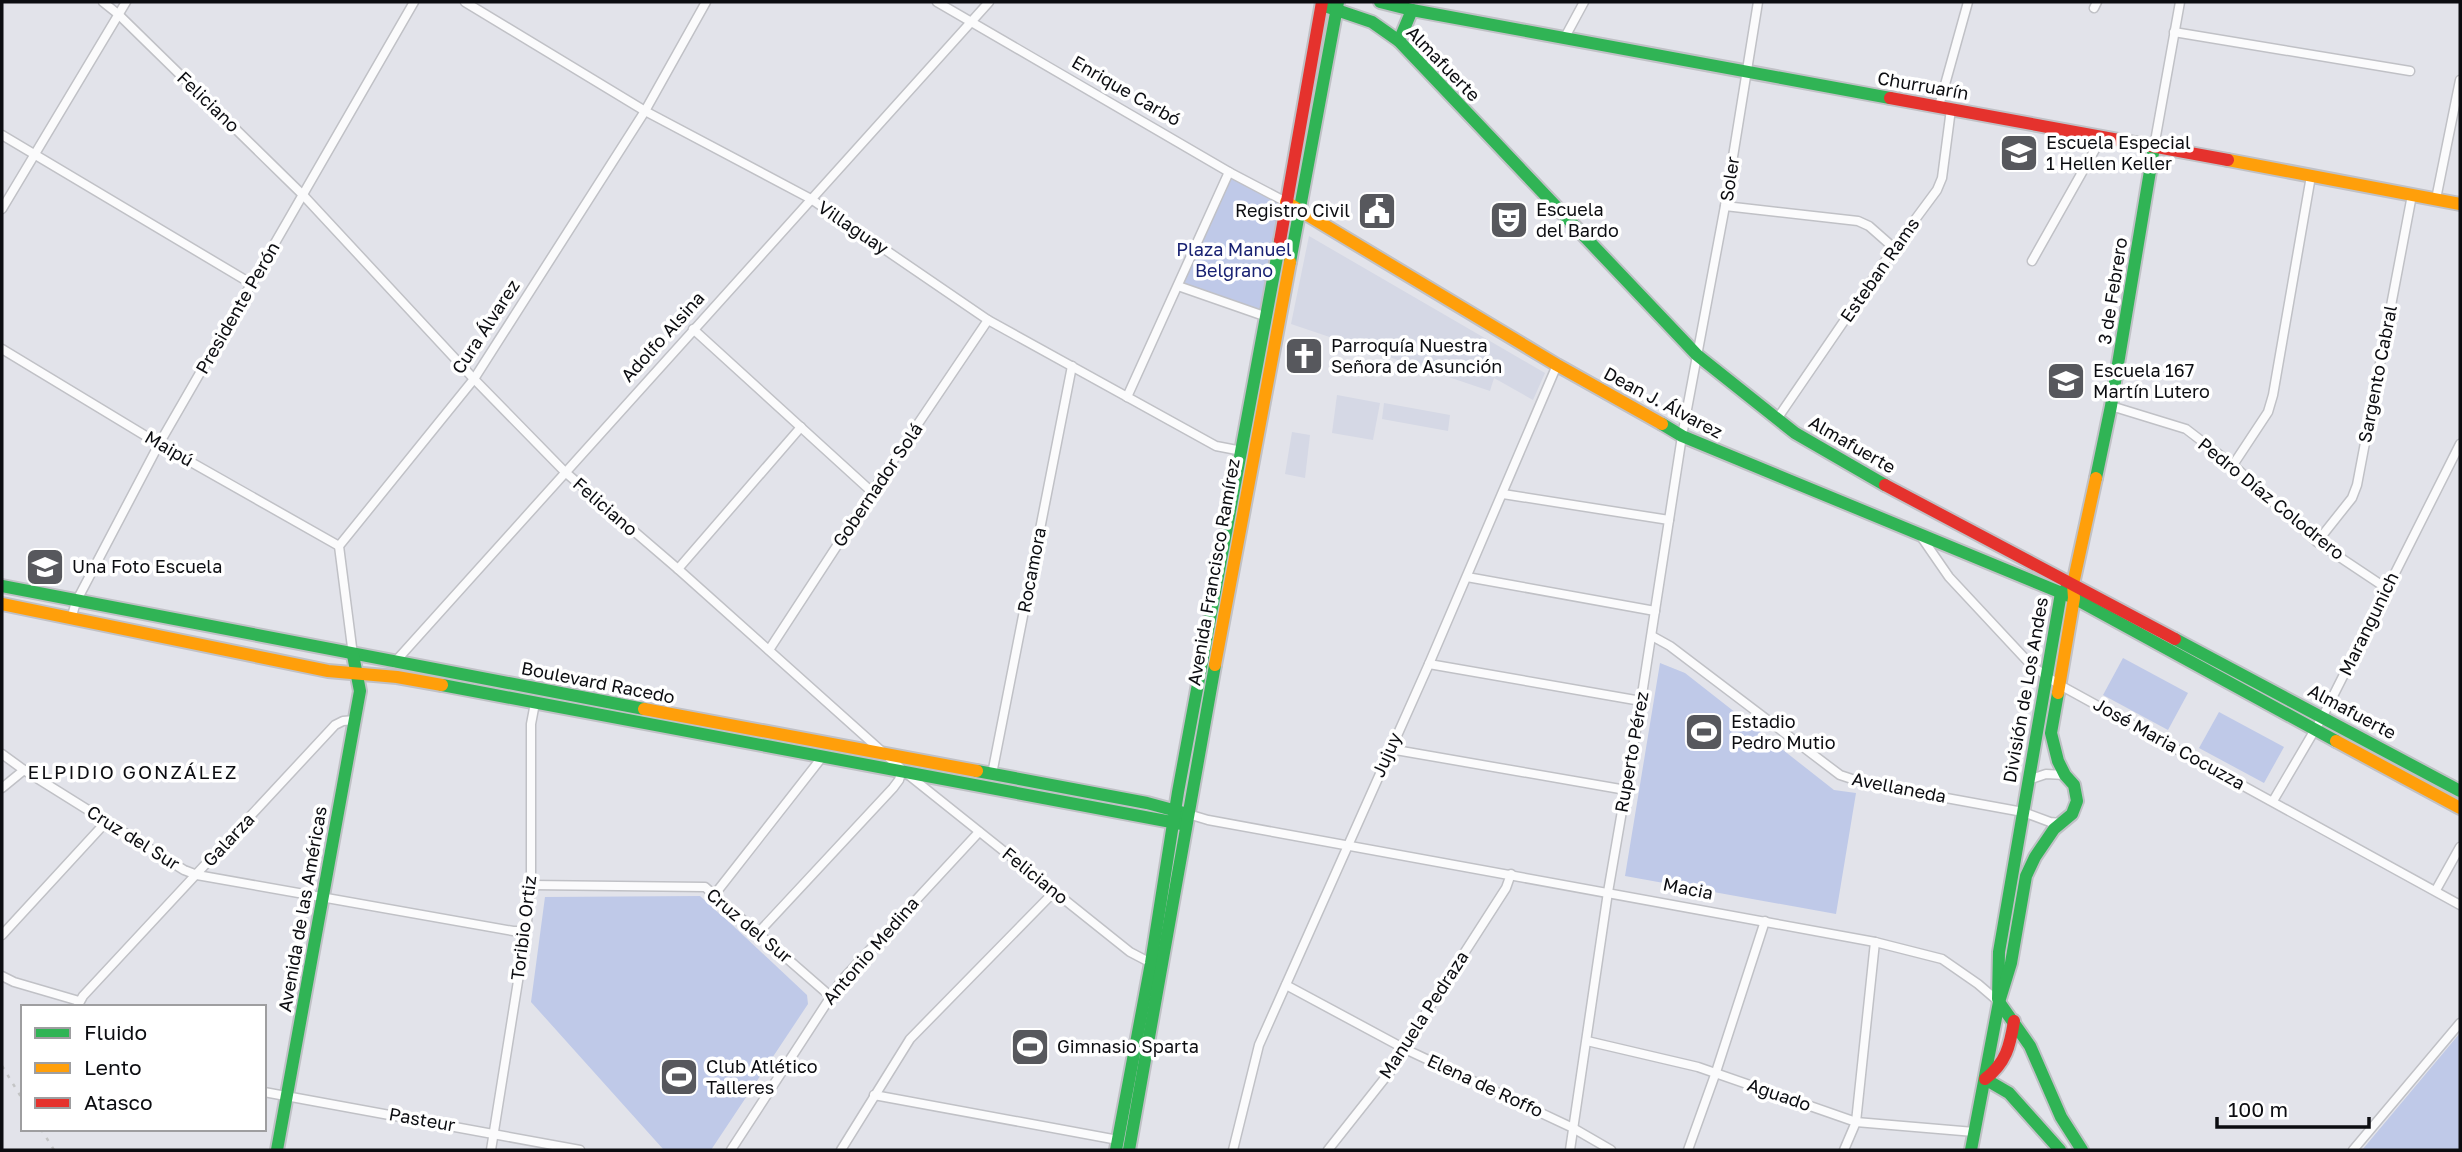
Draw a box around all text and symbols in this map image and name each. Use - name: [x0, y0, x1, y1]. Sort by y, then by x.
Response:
- street label: Almafuerte: [1402, 21, 1485, 106]
- street label: Enrique Carbó: [1068, 50, 1185, 130]
- street label: Feliciano: [173, 66, 244, 136]
- street label: Churruarín: [1876, 66, 1970, 104]
- place label: Escuela Especial 1 Hellen Keller: [2046, 131, 2191, 174]
- school or university icon: Escuela Especial 1 Hellen Keller: [1998, 132, 2040, 174]
- street label: Soler: [1715, 155, 1743, 203]
- public building icon: Registro Civil: [1356, 190, 1398, 232]
- street label: Villaguay: [814, 196, 893, 259]
- place label: Escuela del Bardo: [1536, 198, 1619, 241]
- place label: Registro Civil: [1235, 199, 1350, 221]
- theatre icon: Escuela del Bardo: [1488, 199, 1530, 241]
- street label: Esteban Rams: [1835, 213, 1923, 326]
- street label: 3 de Febrero: [2093, 236, 2131, 346]
- street label: Presidente Perón: [190, 238, 284, 377]
- park label: Plaza Manuel Belgrano: [1176, 238, 1292, 281]
- street label: Cura Álvarez: [447, 275, 524, 378]
- street label: Adolfo Alsina: [616, 287, 709, 386]
- street label: Sargento Cabral: [2353, 303, 2401, 444]
- place label: Parroquía Nuestra Señora de Asunción: [1331, 334, 1502, 377]
- church icon: Parroquía Nuestra Señora de Asunción: [1283, 335, 1325, 377]
- place label: Escuela 167 Martín Lutero: [2093, 359, 2210, 402]
- school or university icon: Escuela 167 Martín Lutero: [2045, 360, 2087, 402]
- street label: Dean J. Álvarez: [1600, 362, 1727, 443]
- street label: Almafuerte: [1805, 410, 1900, 478]
- street label: Gobernador Solá: [828, 418, 927, 551]
- street label: Maipú: [141, 425, 198, 471]
- street label: Pedro Díaz Colodrero: [2194, 432, 2349, 564]
- street label: Avenida Francisco Ramírez: [1182, 457, 1244, 687]
- street label: Feliciano: [569, 472, 642, 540]
- street label: Rocamora: [1012, 525, 1050, 614]
- school or university icon: Una Foto Escuela: [24, 546, 66, 588]
- place label: Una Foto Escuela: [72, 555, 222, 577]
- street label: Marangunich: [2334, 568, 2403, 679]
- street label: División de Los Andes: [1998, 595, 2052, 784]
- street label: Boulevard Racedo: [520, 656, 677, 708]
- street label: Almafuerte: [2305, 679, 2400, 743]
- street label: Ruperto Pérez: [1610, 690, 1652, 814]
- street label: José Maria Cocuzza: [2090, 692, 2249, 794]
- place label: Estadio Pedro Mutio: [1731, 710, 1835, 753]
- sports icon: Estadio Pedro Mutio: [1683, 711, 1725, 753]
- street label: Jujuy: [1367, 729, 1406, 780]
- district label: ELPIDIO GONZÁLEZ: [28, 760, 238, 783]
- street label: Avellaneda: [1850, 767, 1948, 807]
- street label: Cruz del Sur: [83, 800, 184, 874]
- street label: Avenida de las Américas: [273, 804, 331, 1013]
- street label: Galarza: [198, 808, 259, 871]
- street label: Feliciano: [998, 842, 1073, 908]
- street label: Macia: [1661, 872, 1715, 904]
- street label: Toribio Ortiz: [506, 874, 540, 981]
- street label: Cruz del Sur: [702, 883, 797, 967]
- street label: Antonio Medina: [818, 892, 923, 1009]
- street label: Manuela Pedraza: [1374, 946, 1473, 1082]
- legend: [21, 1005, 266, 1131]
- text: Fluido: [84, 1019, 147, 1045]
- sports icon: Gimnasio Sparta: [1009, 1026, 1051, 1068]
- place label: Gimnasio Sparta: [1057, 1035, 1199, 1057]
- street label: Elena de Roffo: [1424, 1049, 1547, 1122]
- text: Lento: [84, 1054, 142, 1080]
- place label: Club Atlético Talleres: [706, 1055, 818, 1098]
- sports icon: Club Atlético Talleres: [658, 1056, 700, 1098]
- street label: Aguado: [1745, 1073, 1814, 1115]
- scale bar: [2217, 1086, 2369, 1130]
- text: Atasco: [84, 1089, 153, 1115]
- text: 100 m: [2228, 1096, 2288, 1122]
- street label: Pasteur: [387, 1102, 457, 1136]

